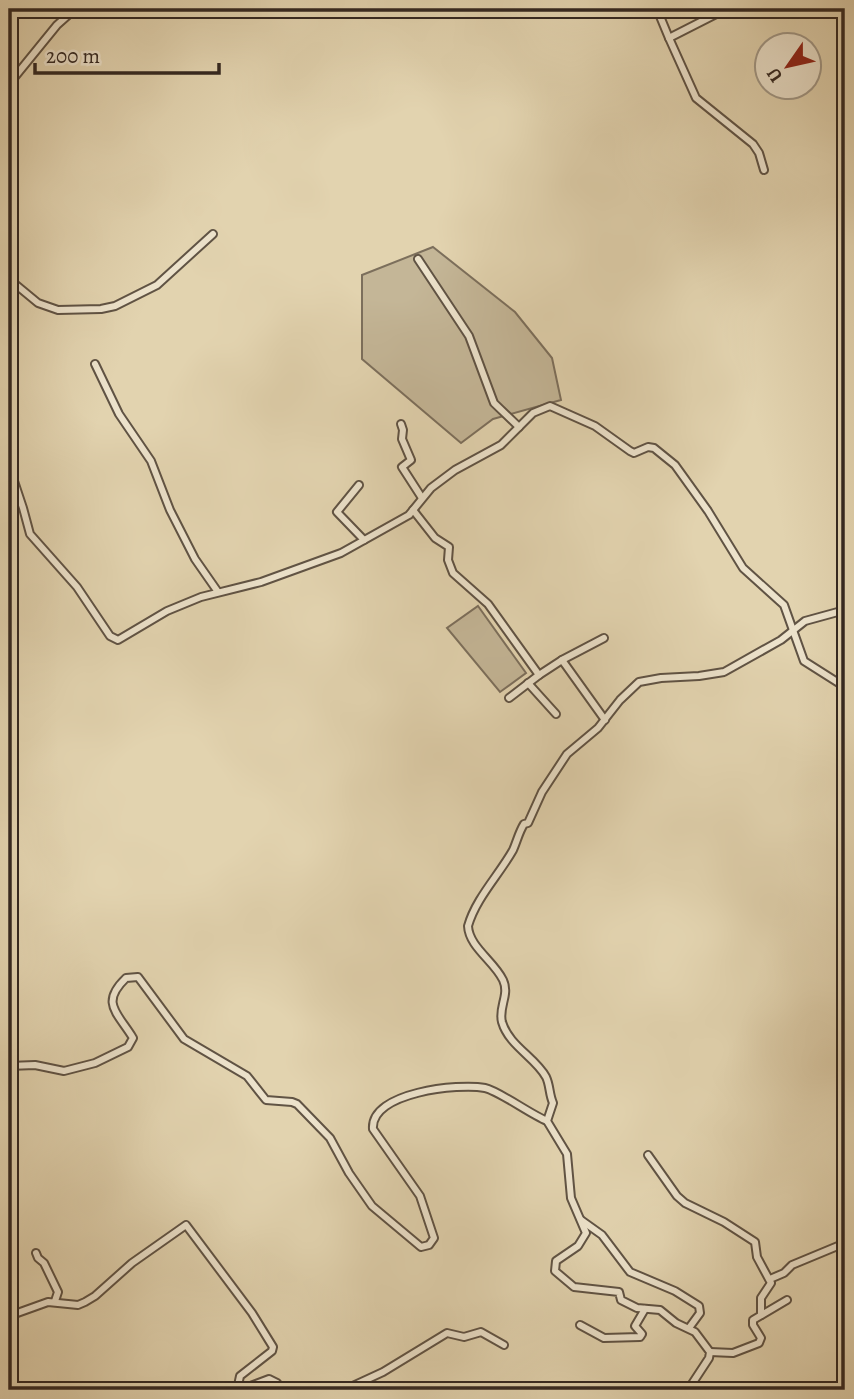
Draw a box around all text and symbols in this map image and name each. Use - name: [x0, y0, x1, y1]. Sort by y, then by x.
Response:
- scale bar: [35, 32, 219, 76]
- north arrow: [752, 32, 822, 102]
- text: 200 m: [46, 42, 100, 70]
- text: U: [760, 62, 789, 87]

